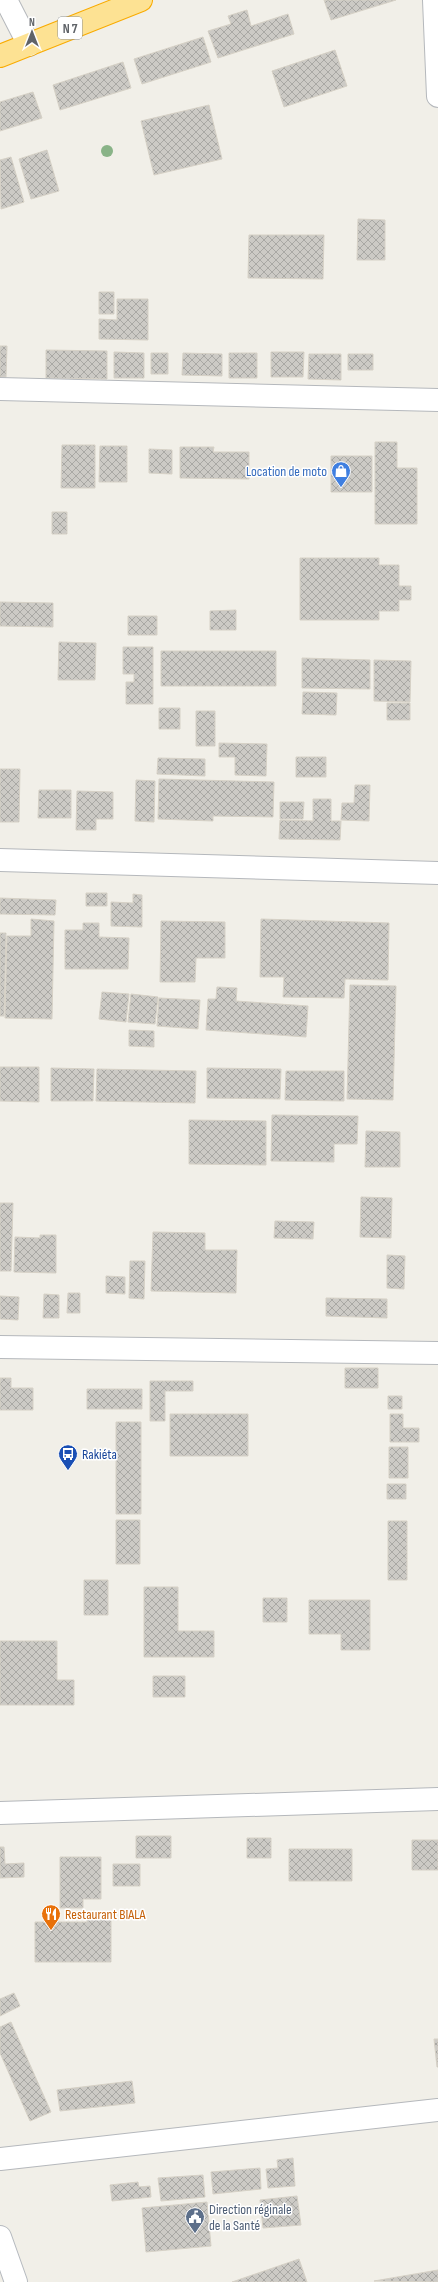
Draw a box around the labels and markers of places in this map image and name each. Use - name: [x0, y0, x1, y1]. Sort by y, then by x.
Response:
- shop icon: Location de moto: [330, 460, 352, 488]
- place label: Location de moto: [246, 463, 327, 480]
- bus stop icon: Rakiéta: [57, 1443, 79, 1471]
- place label: Rakiéta: [82, 1446, 117, 1463]
- restaurant icon: Restaurant BIALA: [40, 1903, 62, 1931]
- place label: Restaurant BIALA: [65, 1906, 147, 1923]
- place label: Direction réginale de la Santé: [209, 2201, 292, 2234]
- public building icon: Direction réginale de la Santé: [184, 2206, 206, 2234]

